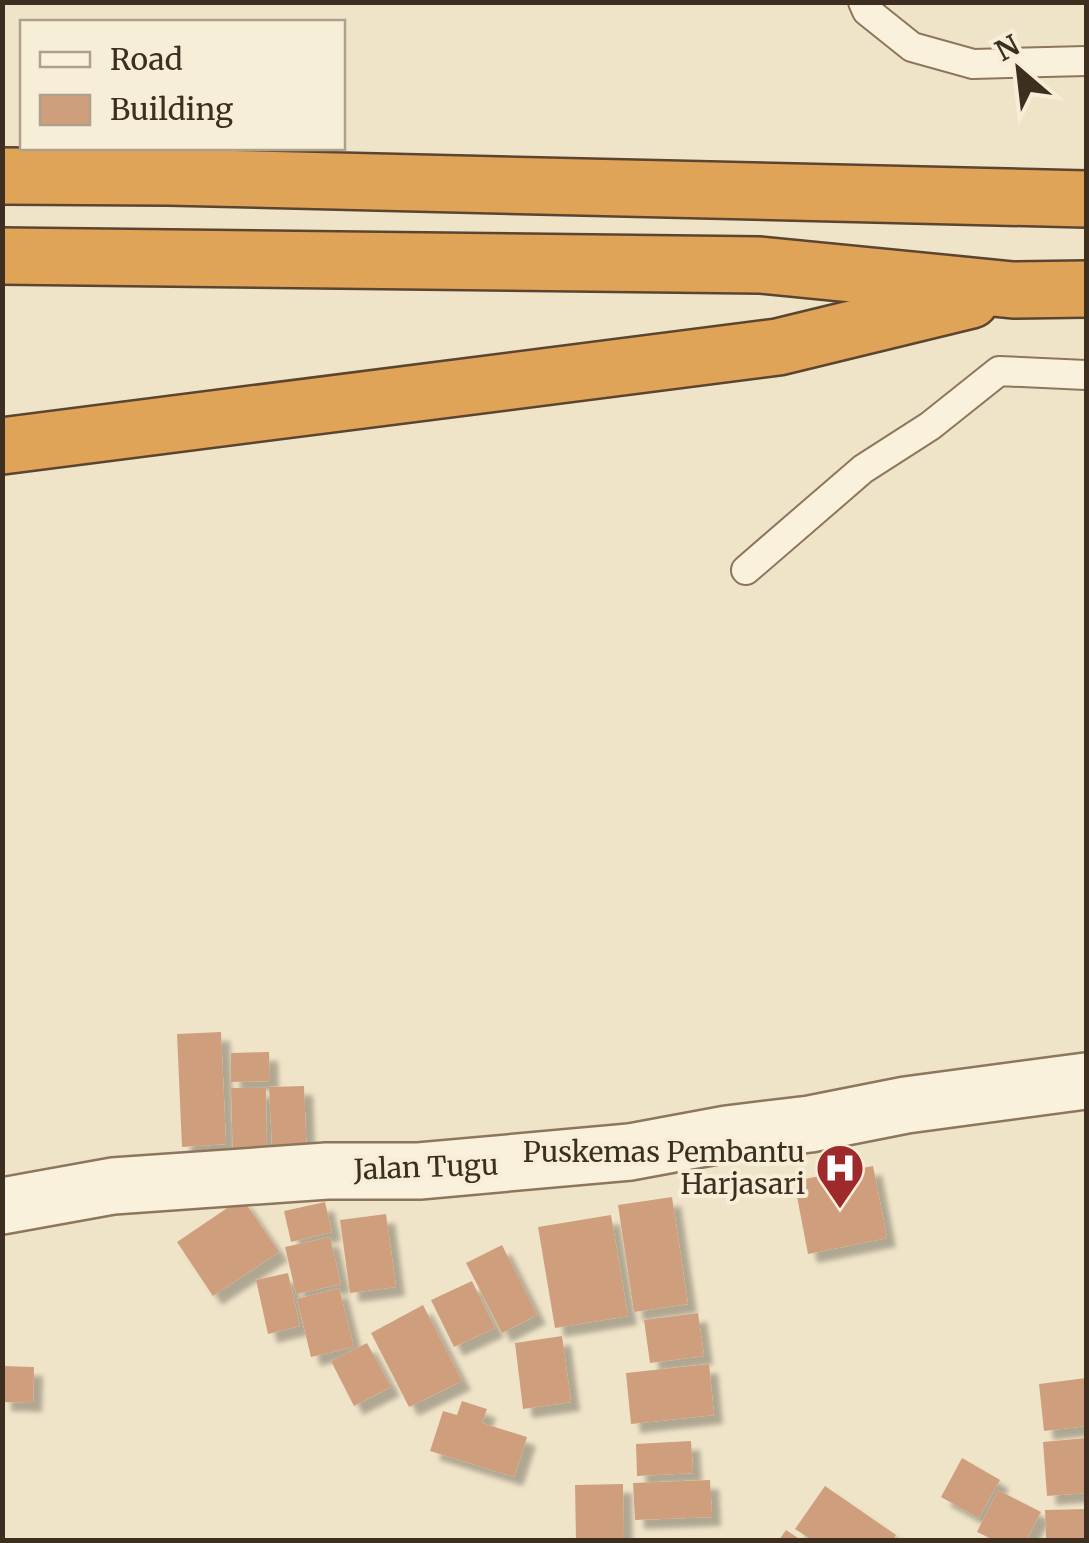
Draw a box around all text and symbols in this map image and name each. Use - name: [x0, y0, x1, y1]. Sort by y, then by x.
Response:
- legend: [20, 20, 345, 150]
- north arrow: [969, 20, 1069, 120]
- text: N: [989, 27, 1025, 69]
- text: Road: [110, 40, 183, 78]
- text: Building: [110, 90, 233, 128]
- place label: Puskemas Pembantu Harjasari: [523, 1134, 805, 1202]
- hospital icon: Puskemas Pembantu Harjasari: [814, 1142, 866, 1210]
- street label: Jalan Tugu: [352, 1146, 499, 1188]

